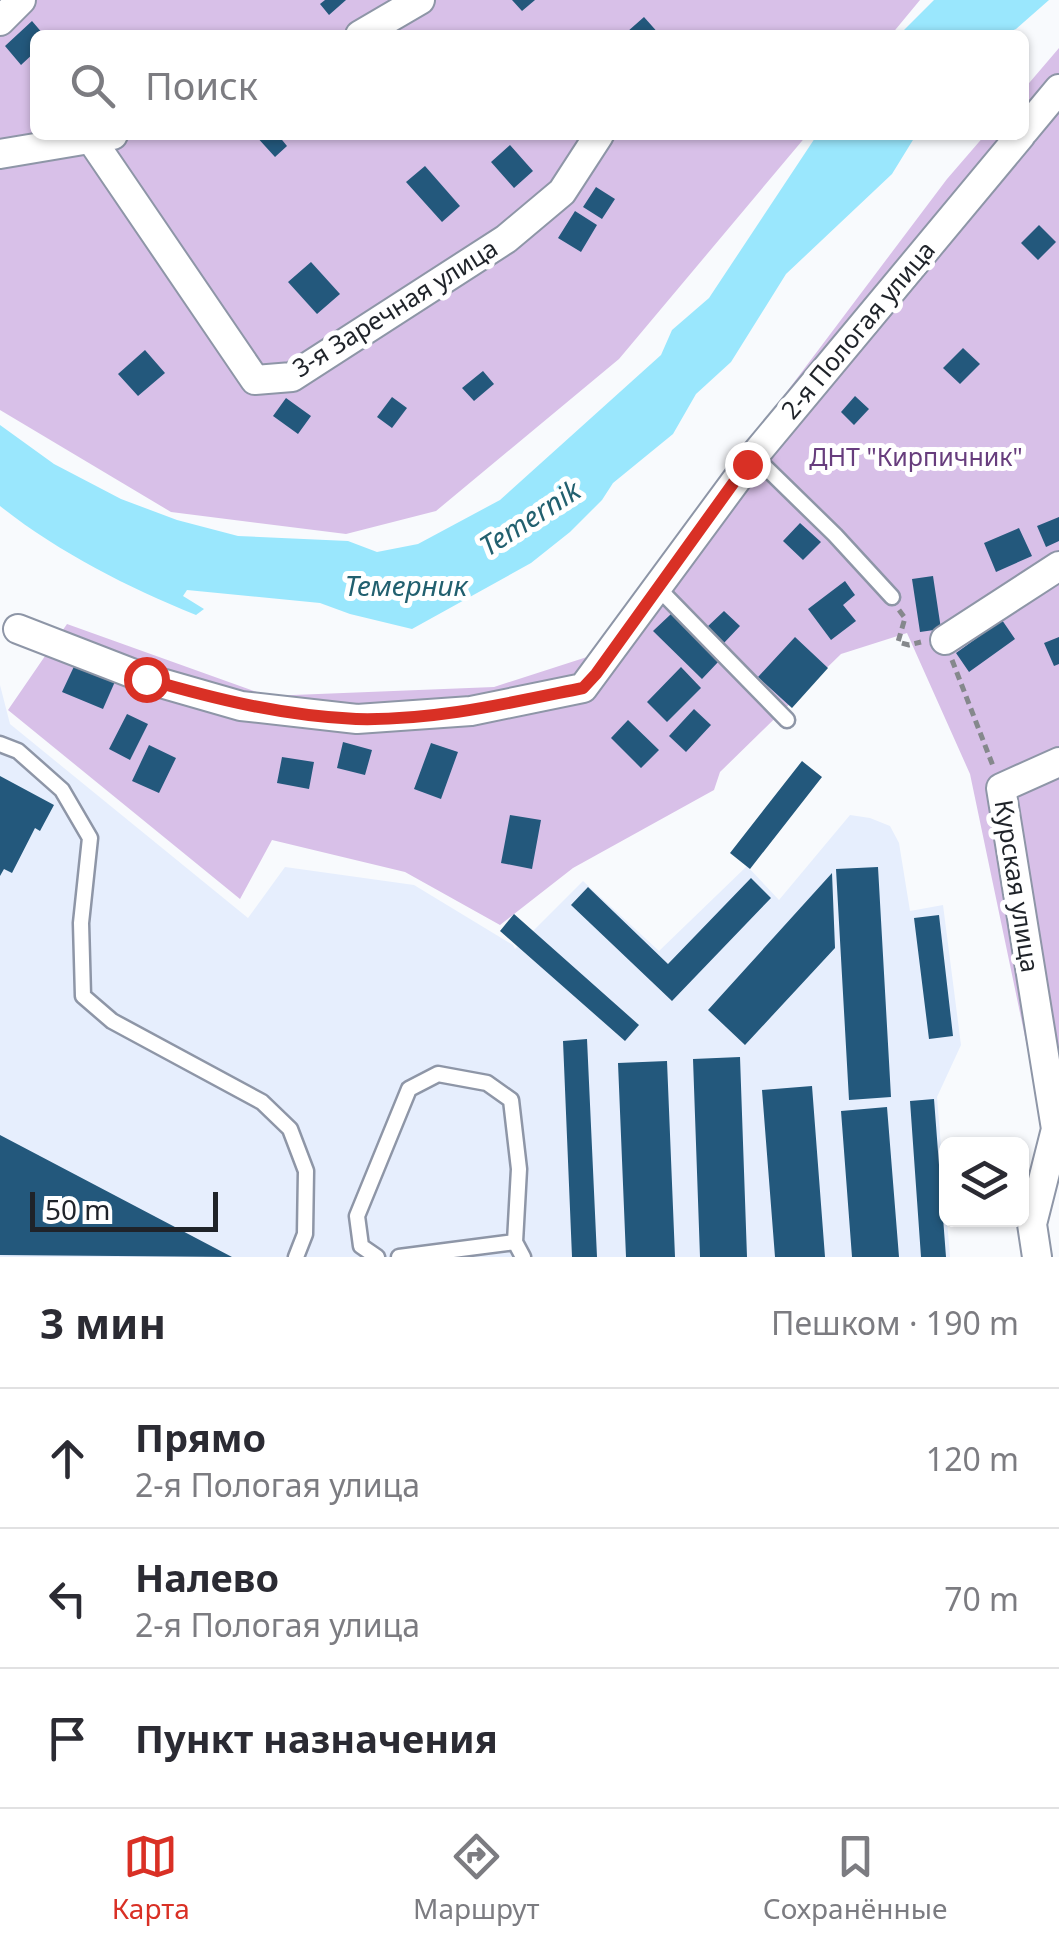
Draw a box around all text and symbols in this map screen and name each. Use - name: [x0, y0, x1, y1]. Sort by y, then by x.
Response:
- search box: [30, 30, 1029, 140]
- icon: search: [65, 58, 120, 113]
- text: Поиск: [145, 59, 258, 111]
- street label: 3-я Заречная улица: [285, 230, 504, 384]
- street label: 2-я Пологая улица: [773, 233, 942, 426]
- park label: ДНТ "Кирпичник": [809, 439, 1023, 473]
- route end: [725, 442, 771, 488]
- water label: Temernik: [472, 470, 588, 564]
- water label: Темерник: [344, 566, 469, 604]
- route start: [124, 657, 170, 703]
- street label: Курская улица: [988, 797, 1048, 974]
- map controls: [939, 1137, 1029, 1227]
- button: layers: [939, 1137, 1029, 1227]
- scale bar: [30, 1187, 218, 1232]
- text: 50 m: [45, 1190, 111, 1228]
- text: 3 мин: [40, 1294, 166, 1351]
- text: Пешком · 190 m: [771, 1301, 1019, 1344]
- text: Прямо: [135, 1411, 266, 1463]
- icon: ahead: [40, 1431, 95, 1486]
- text: 120 m: [926, 1437, 1019, 1480]
- text: 2-я Пологая улица: [135, 1463, 420, 1506]
- text: Налево: [135, 1551, 279, 1603]
- icon: left: [40, 1571, 95, 1626]
- text: 70 m: [944, 1577, 1019, 1620]
- text: 2-я Пологая улица: [135, 1603, 420, 1646]
- icon: arrive: [40, 1711, 95, 1766]
- text: Пункт назначения: [135, 1712, 498, 1764]
- tab: Карта: [112, 1829, 190, 1927]
- tab: Маршрут: [413, 1829, 540, 1927]
- tab: Сохранённые: [763, 1829, 947, 1927]

